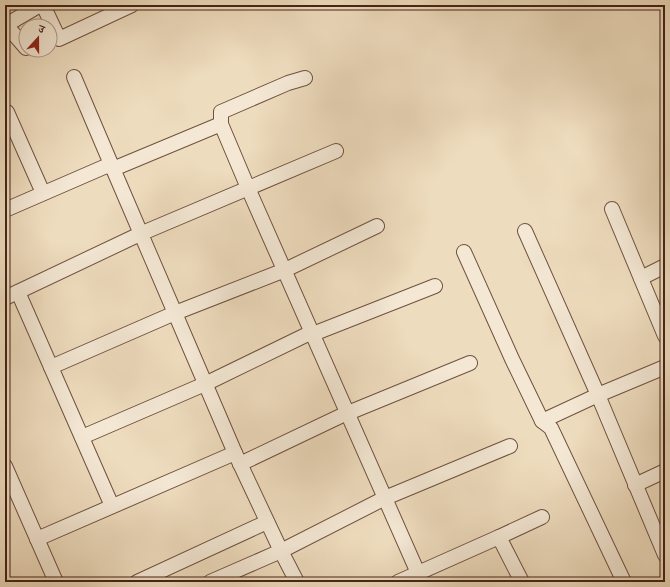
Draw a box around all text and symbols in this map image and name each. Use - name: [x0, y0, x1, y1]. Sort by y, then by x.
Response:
- north arrow: [18, 18, 58, 58]
- text: उ: [36, 22, 48, 37]

